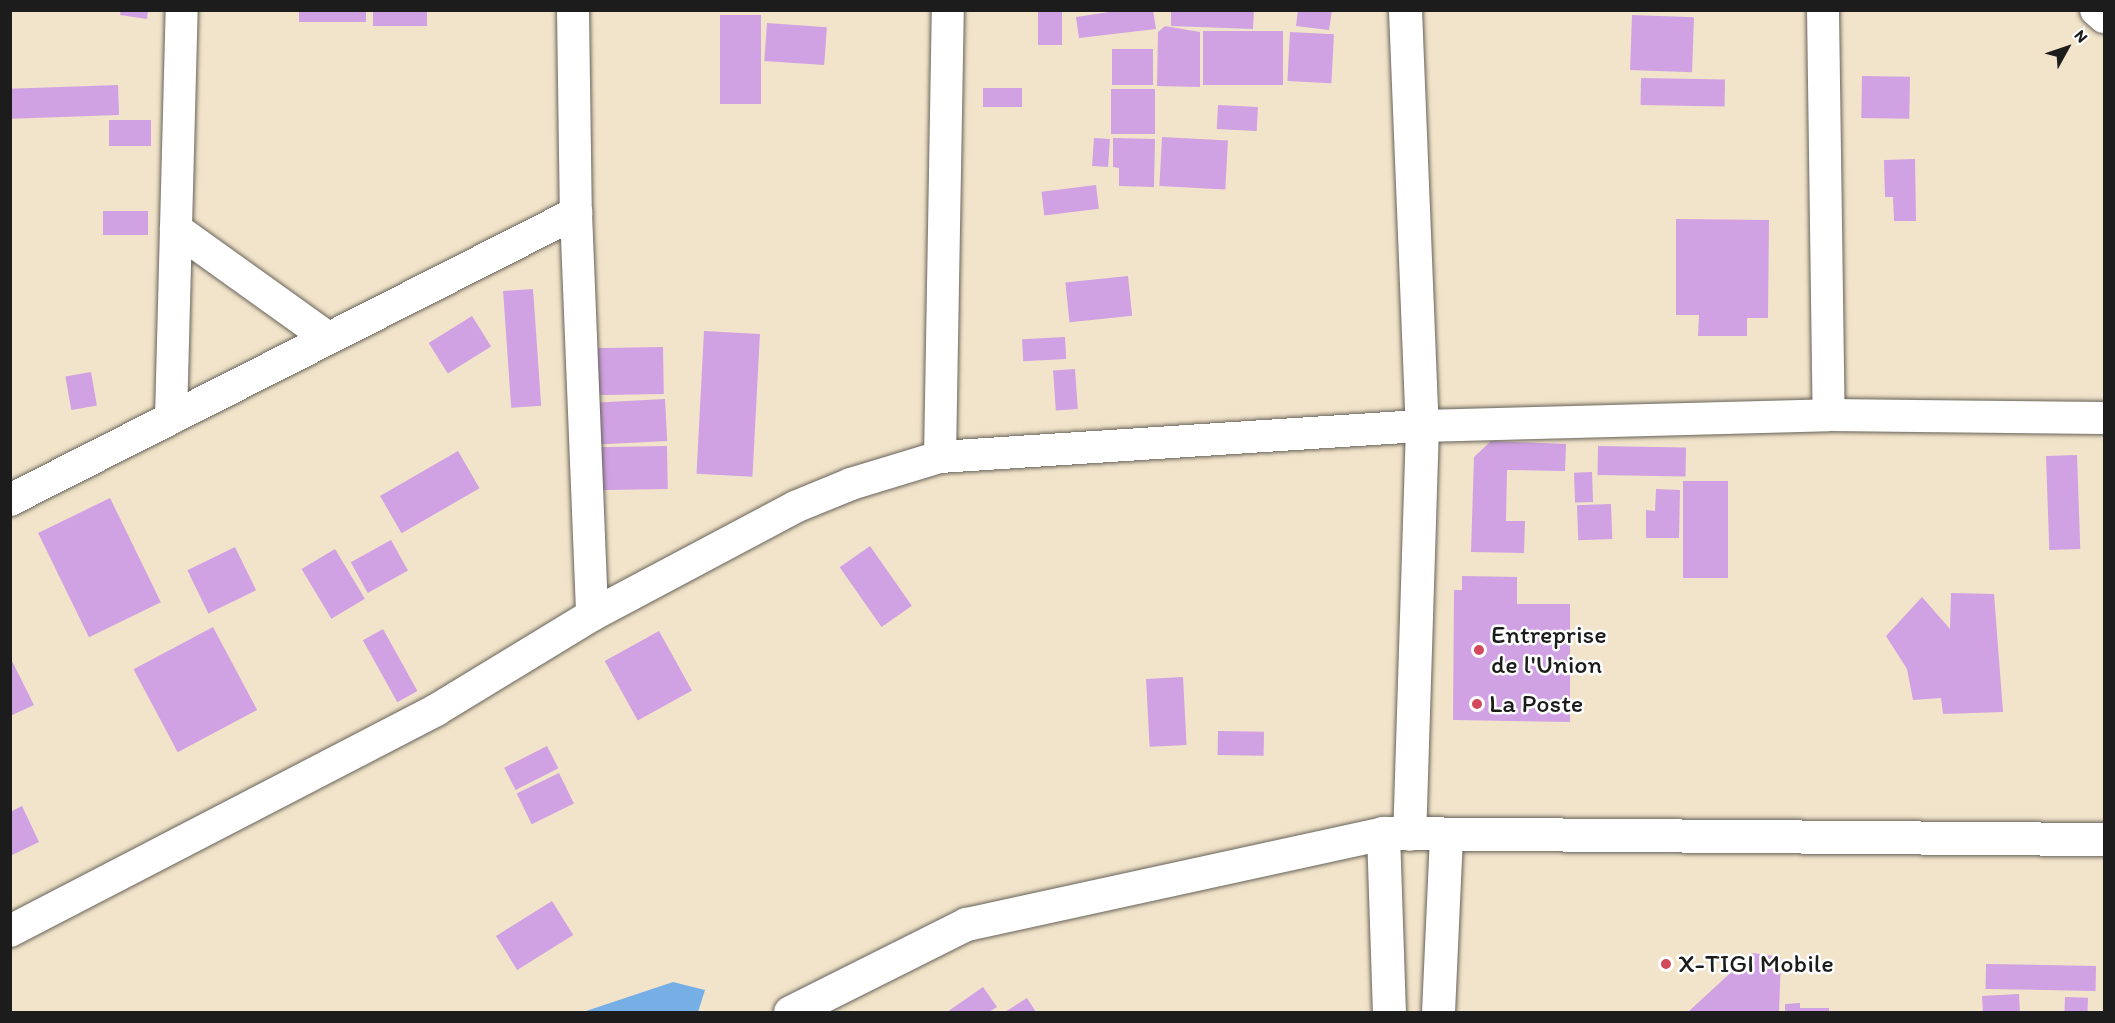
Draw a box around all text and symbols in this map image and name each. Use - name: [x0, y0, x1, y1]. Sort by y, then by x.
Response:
- north arrow: [2037, 18, 2097, 78]
- text: N: [2070, 26, 2092, 46]
- place label: Entreprise de l'Union: [1491, 619, 1607, 680]
- marker: Entreprise de l'Union: [1472, 643, 1486, 657]
- place label: La Poste: [1489, 688, 1583, 720]
- marker: La Poste: [1470, 697, 1484, 711]
- place label: X-TIGI Mobile: [1678, 948, 1834, 980]
- marker: X-TIGI Mobile: [1659, 957, 1673, 971]

